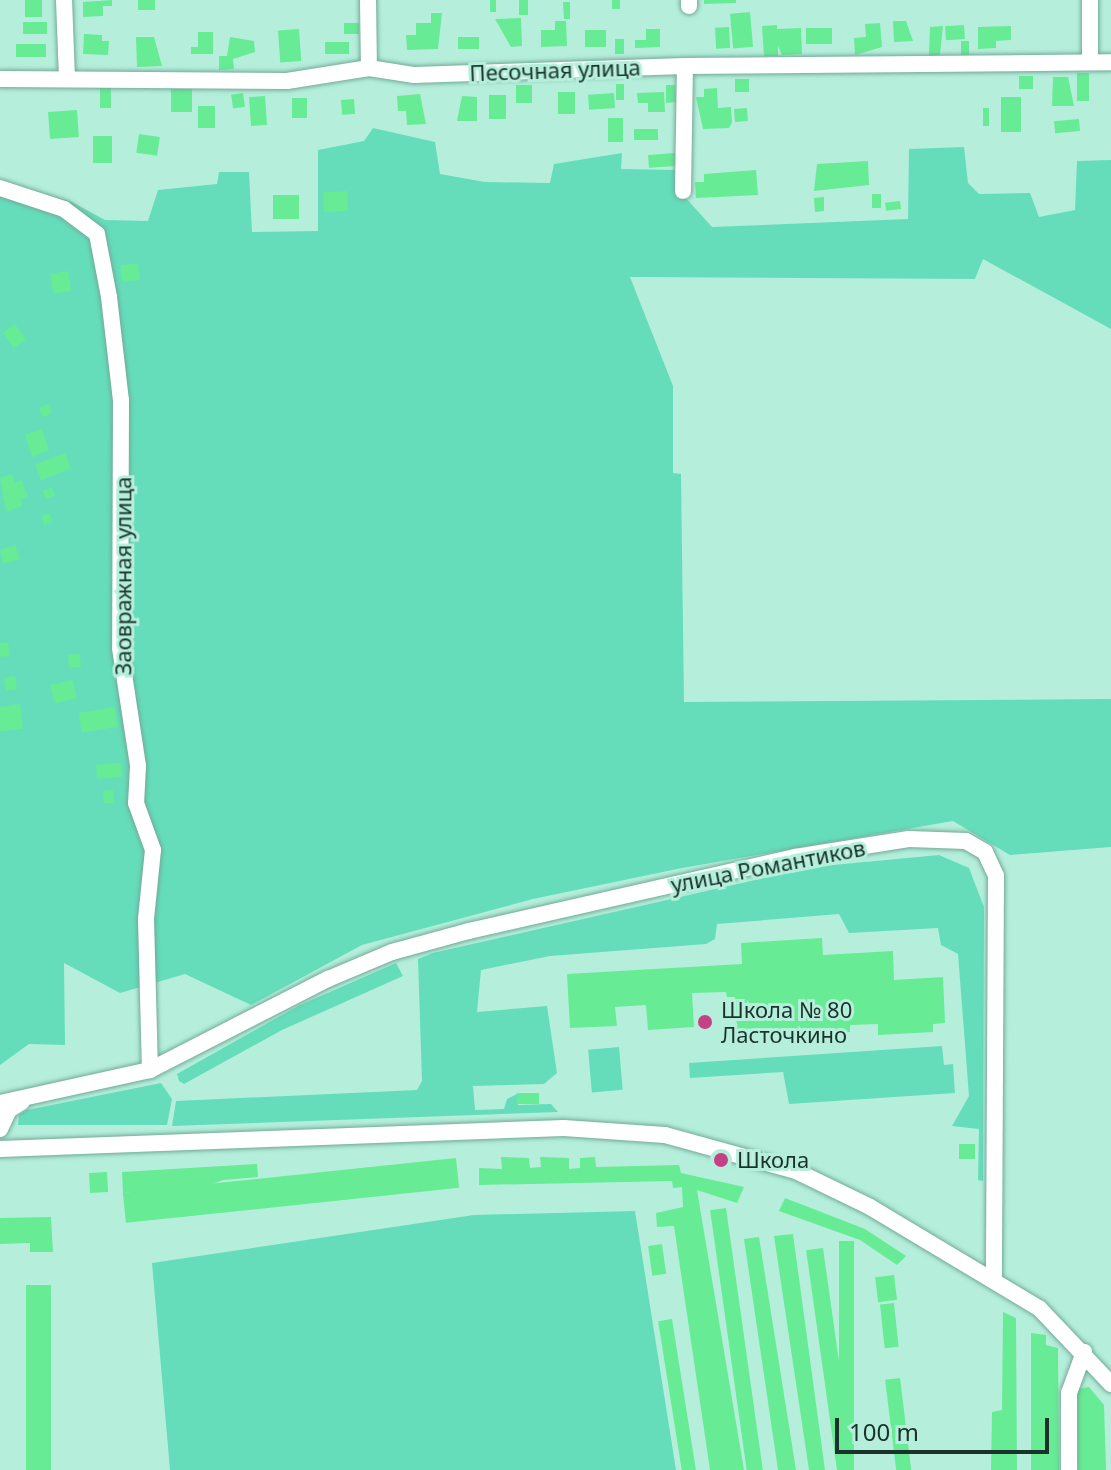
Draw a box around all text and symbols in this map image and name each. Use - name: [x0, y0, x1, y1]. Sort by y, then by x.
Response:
- street label: Песочная улица: [469, 54, 641, 86]
- street label: Заовражная улица: [110, 477, 136, 675]
- street label: улица Романтиков: [669, 834, 867, 898]
- place label: Школа № 80 Ласточкино: [721, 996, 852, 1048]
- marker: Школа № 80 Ласточкино: [696, 1013, 714, 1031]
- place label: Школа: [737, 1147, 809, 1173]
- marker: Школа: [712, 1151, 730, 1169]
- scale bar: [839, 1402, 1053, 1452]
- text: 100 m: [849, 1415, 919, 1448]

